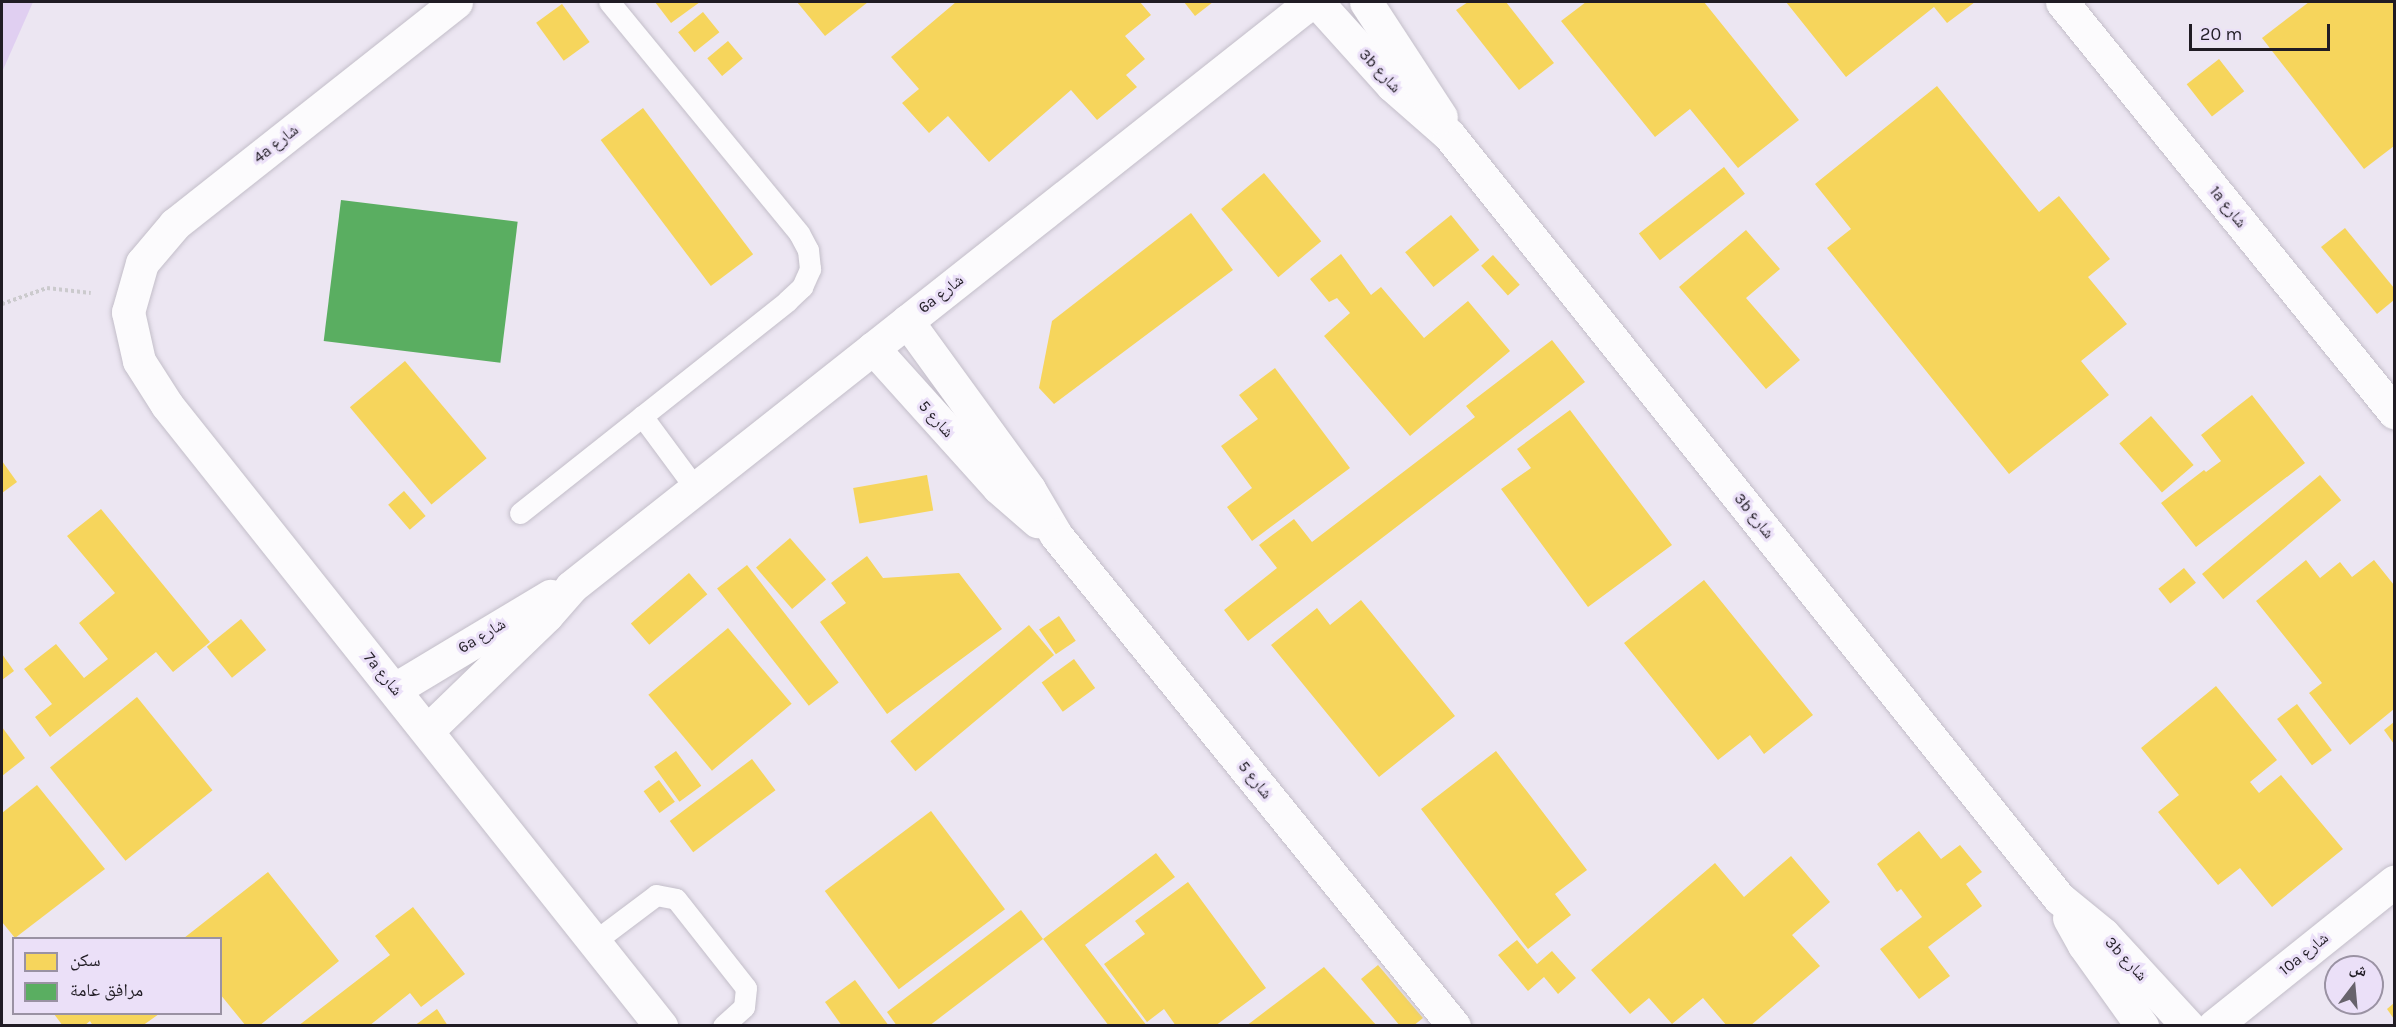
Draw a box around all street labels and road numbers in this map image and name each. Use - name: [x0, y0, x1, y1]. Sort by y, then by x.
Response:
- street label: 3b شارع: [1355, 45, 1405, 97]
- street label: 4a شارع: [250, 120, 302, 168]
- street label: 1a شارع: [2205, 182, 2251, 232]
- street label: 6a شارع: [915, 270, 967, 318]
- street label: شارع 5: [914, 397, 958, 441]
- street label: 3b شارع: [1730, 489, 1778, 543]
- street label: 6a شارع: [455, 614, 509, 658]
- street label: 7a شارع: [360, 648, 406, 700]
- street label: شارع 5: [1234, 757, 1276, 803]
- street label: 10a شارع: [2275, 928, 2333, 980]
- street label: 3b شارع: [2101, 933, 2151, 985]

